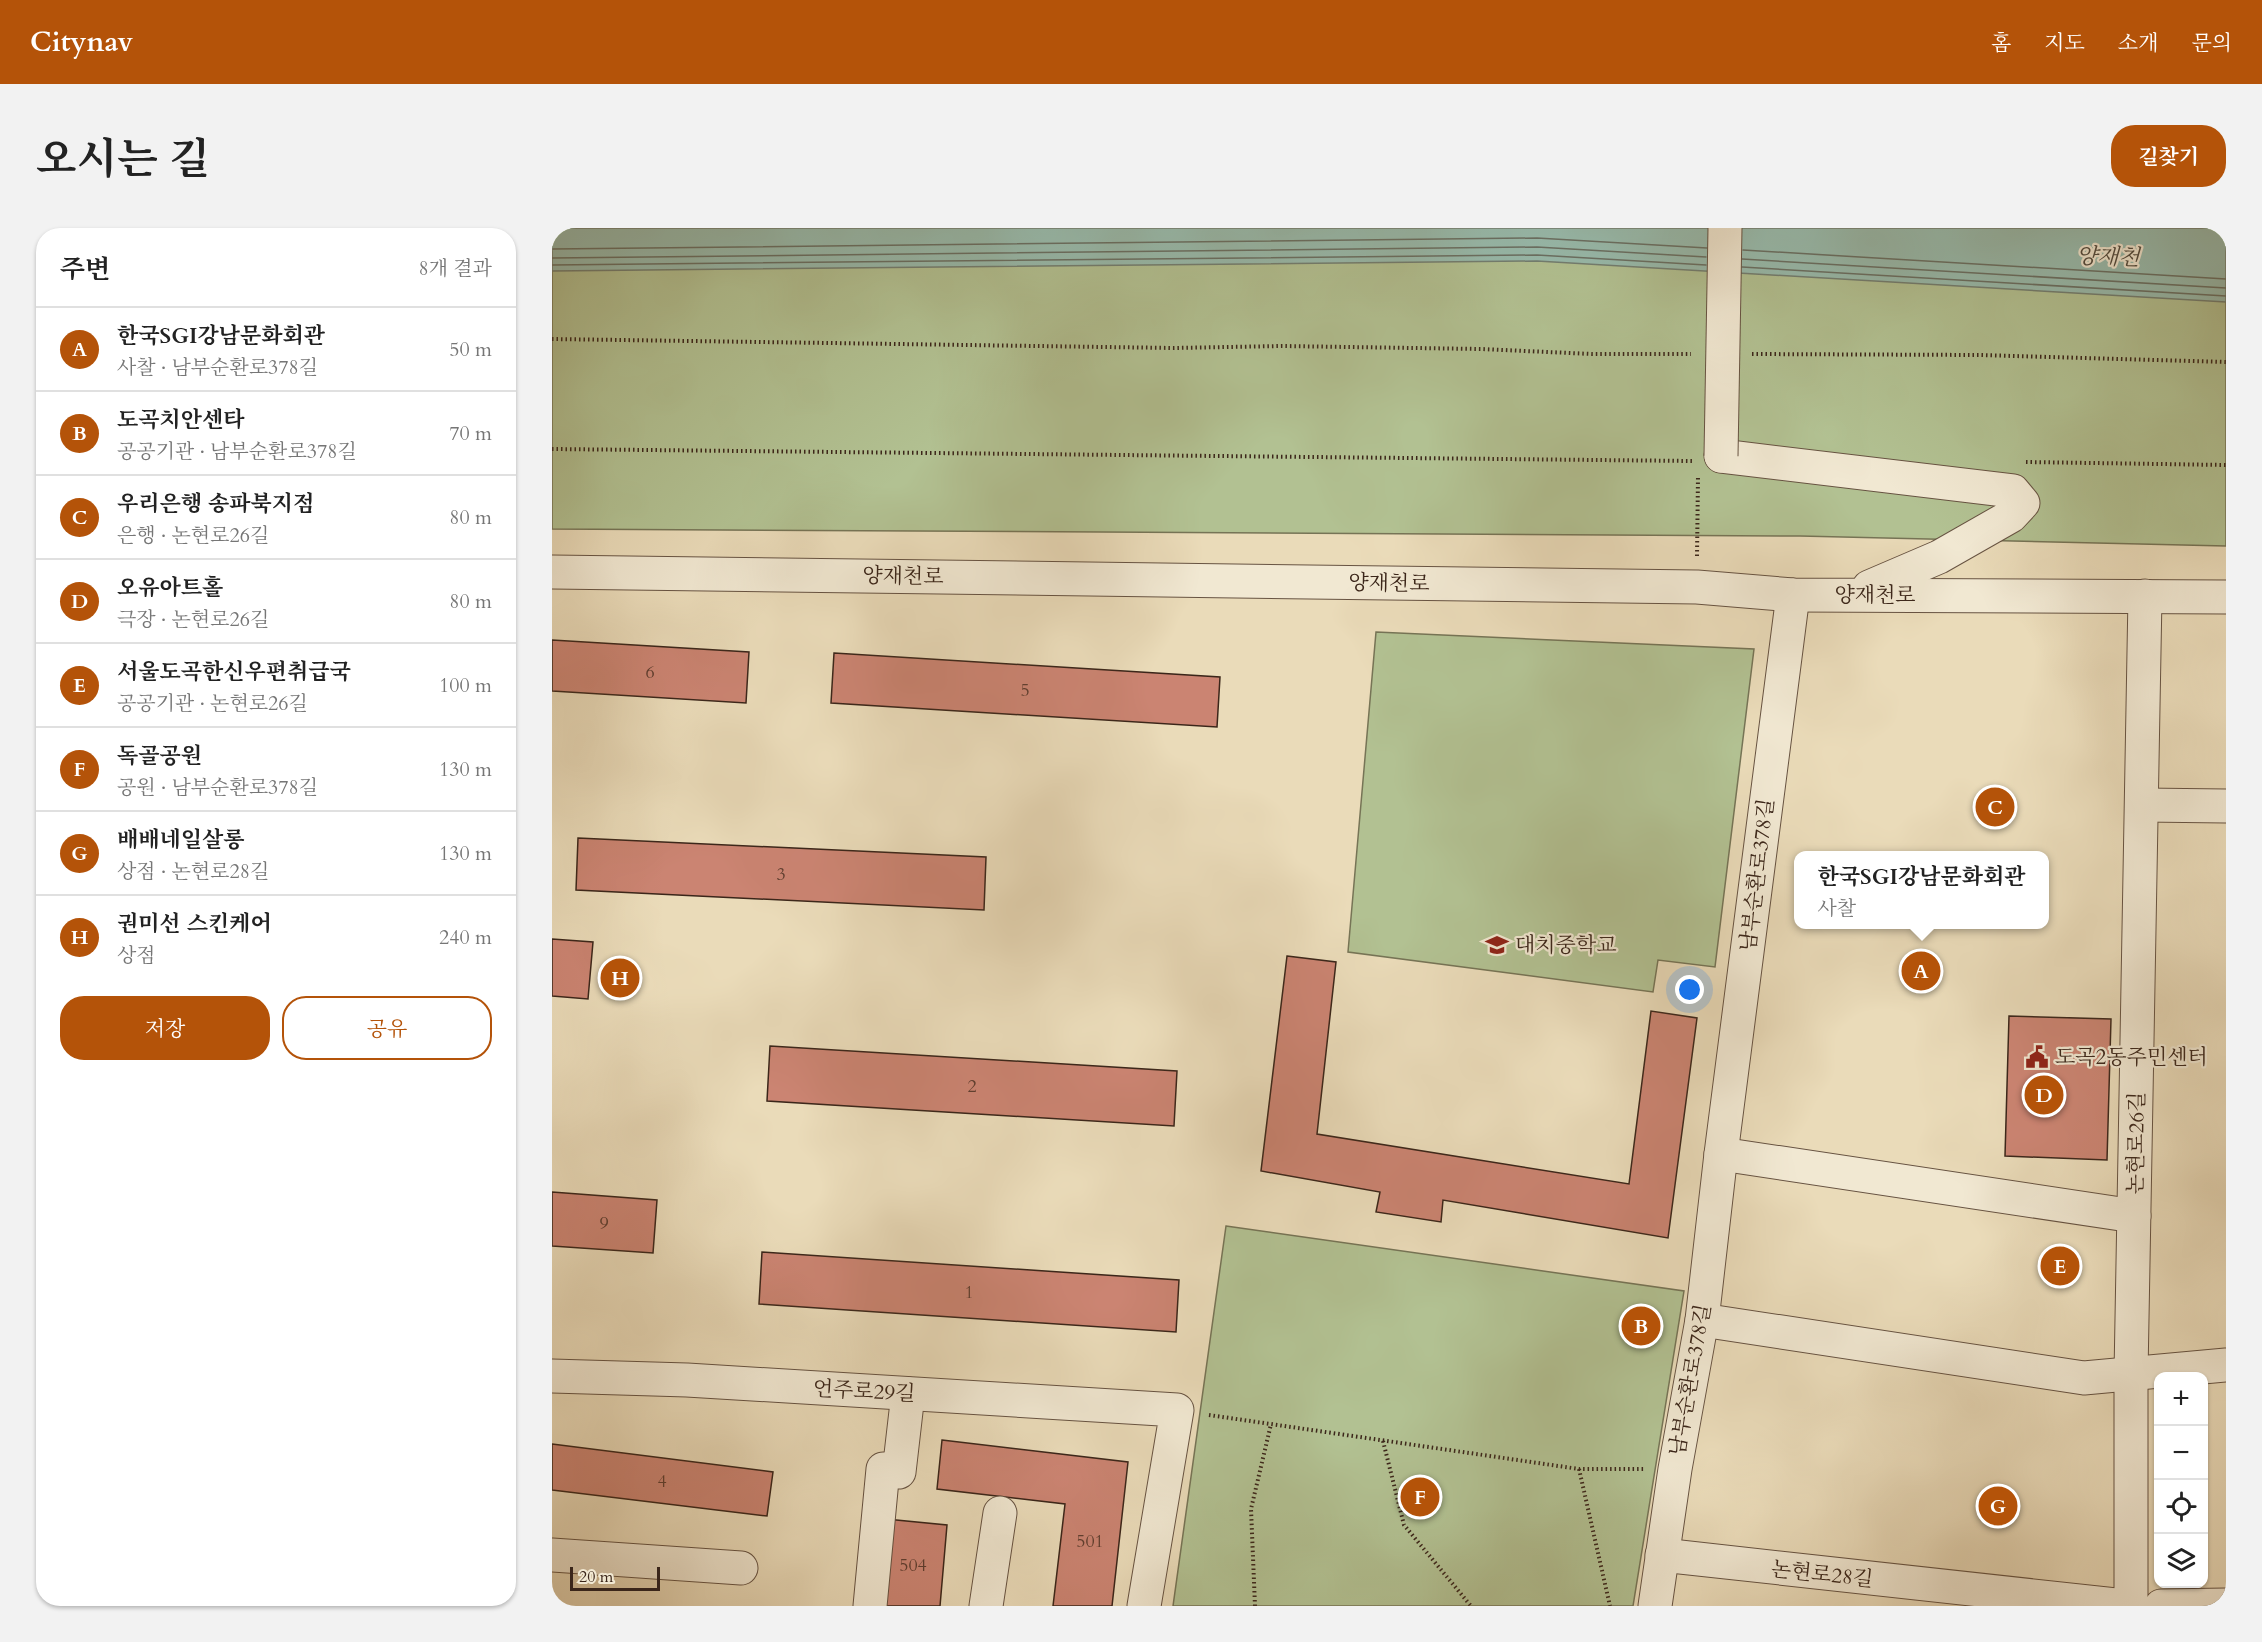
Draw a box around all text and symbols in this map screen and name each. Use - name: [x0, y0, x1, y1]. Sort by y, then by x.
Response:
- text: Citynav: [30, 23, 133, 61]
- text: 홈: [1991, 29, 2011, 58]
- text: 지도: [2044, 29, 2085, 58]
- text: 소개: [2118, 29, 2158, 58]
- text: 문의: [2191, 29, 2232, 58]
- button: 길찾기: [2111, 125, 2226, 187]
- text: 오시는 길: [36, 131, 210, 188]
- water label: 양재천: [2076, 241, 2142, 273]
- text: 주변: [60, 252, 110, 287]
- text: 8개 결과: [418, 255, 492, 282]
- text: 한국SGI강남문화회관: [117, 321, 325, 351]
- text: A: [72, 336, 87, 363]
- text: 50 m: [449, 336, 492, 363]
- text: 사찰 · 남부순환로378길: [117, 354, 318, 381]
- text: 도곡치안센타: [117, 405, 245, 435]
- text: B: [72, 420, 87, 447]
- text: 70 m: [449, 420, 492, 447]
- text: 공공기관 · 남부순환로378길: [117, 438, 357, 465]
- text: 우리은행 송파북지점: [117, 489, 314, 519]
- text: C: [72, 504, 87, 531]
- text: 80 m: [449, 504, 492, 531]
- text: 은행 · 논현로26길: [117, 522, 269, 549]
- street label: 양재천로: [862, 561, 944, 592]
- street label: 양재천로: [1348, 568, 1430, 599]
- text: 오유아트홀: [117, 573, 223, 603]
- street label: 양재천로: [1834, 581, 1916, 610]
- text: D: [71, 588, 88, 615]
- text: 80 m: [449, 588, 492, 615]
- text: 극장 · 논현로26길: [117, 606, 269, 633]
- text: 서울도곡한신우편취급국: [117, 657, 351, 687]
- house number: 6: [645, 660, 655, 685]
- text: E: [73, 672, 86, 699]
- text: 100 m: [439, 672, 492, 699]
- house number: 5: [1020, 678, 1030, 703]
- text: 공공기관 · 논현로26길: [117, 690, 308, 717]
- text: 독골공원: [117, 741, 202, 771]
- text: F: [74, 756, 85, 783]
- text: 130 m: [439, 756, 492, 783]
- text: 공원 · 남부순환로378길: [117, 774, 318, 801]
- pin: C: [1976, 784, 2014, 830]
- street label: 남부순환로378길: [1734, 797, 1781, 953]
- text: 배배네일살롱: [117, 825, 245, 855]
- text: G: [71, 840, 88, 867]
- text: 130 m: [439, 840, 492, 867]
- popup: [1794, 851, 2049, 929]
- text: 상점 · 논현로28길: [117, 858, 269, 885]
- house number: 3: [776, 862, 786, 887]
- text: 한국SGI강남문화회관: [1817, 862, 2026, 892]
- text: 사찰: [1817, 895, 1856, 922]
- text: 권미선 스킨케어: [117, 909, 272, 939]
- text: H: [71, 924, 88, 951]
- text: 240 m: [439, 924, 492, 951]
- place label: 대치중학교: [1515, 931, 1616, 960]
- school or university icon: 대치중학교: [1484, 932, 1510, 958]
- text: 상점: [117, 942, 156, 969]
- pin: A: [1902, 948, 1940, 994]
- pin: H: [600, 956, 640, 1000]
- your location: [1675, 975, 1704, 1004]
- button: 저장: [60, 996, 270, 1060]
- button: 공유: [282, 996, 492, 1060]
- place label: 도곡2동주민센터: [2055, 1043, 2208, 1072]
- public building icon: 도곡2동주민센터: [2024, 1044, 2050, 1070]
- pin: D: [2024, 1072, 2064, 1118]
- house number: 2: [967, 1074, 977, 1099]
- street label: 논현로26길: [2121, 1091, 2152, 1195]
- house number: 9: [599, 1211, 609, 1236]
- pin: E: [2040, 1244, 2080, 1288]
- house number: 1: [964, 1280, 974, 1305]
- street label: 남부순환로378길: [1663, 1302, 1718, 1458]
- pin: B: [1622, 1304, 1660, 1348]
- map controls: [2154, 1372, 2208, 1588]
- button: +: [2154, 1372, 2208, 1426]
- street label: 언주로29길: [812, 1374, 916, 1409]
- button: −: [2154, 1426, 2208, 1480]
- house number: 4: [657, 1469, 667, 1494]
- pin: F: [1400, 1474, 1440, 1520]
- button: locate: [2154, 1480, 2208, 1534]
- pin: G: [1978, 1484, 2018, 1528]
- house number: 501: [1076, 1529, 1104, 1554]
- button: layers: [2154, 1534, 2208, 1588]
- house number: 504: [899, 1553, 927, 1578]
- street label: 논현로28길: [1769, 1555, 1875, 1594]
- scale bar: [570, 1564, 660, 1592]
- text: 20 m: [579, 1566, 613, 1588]

